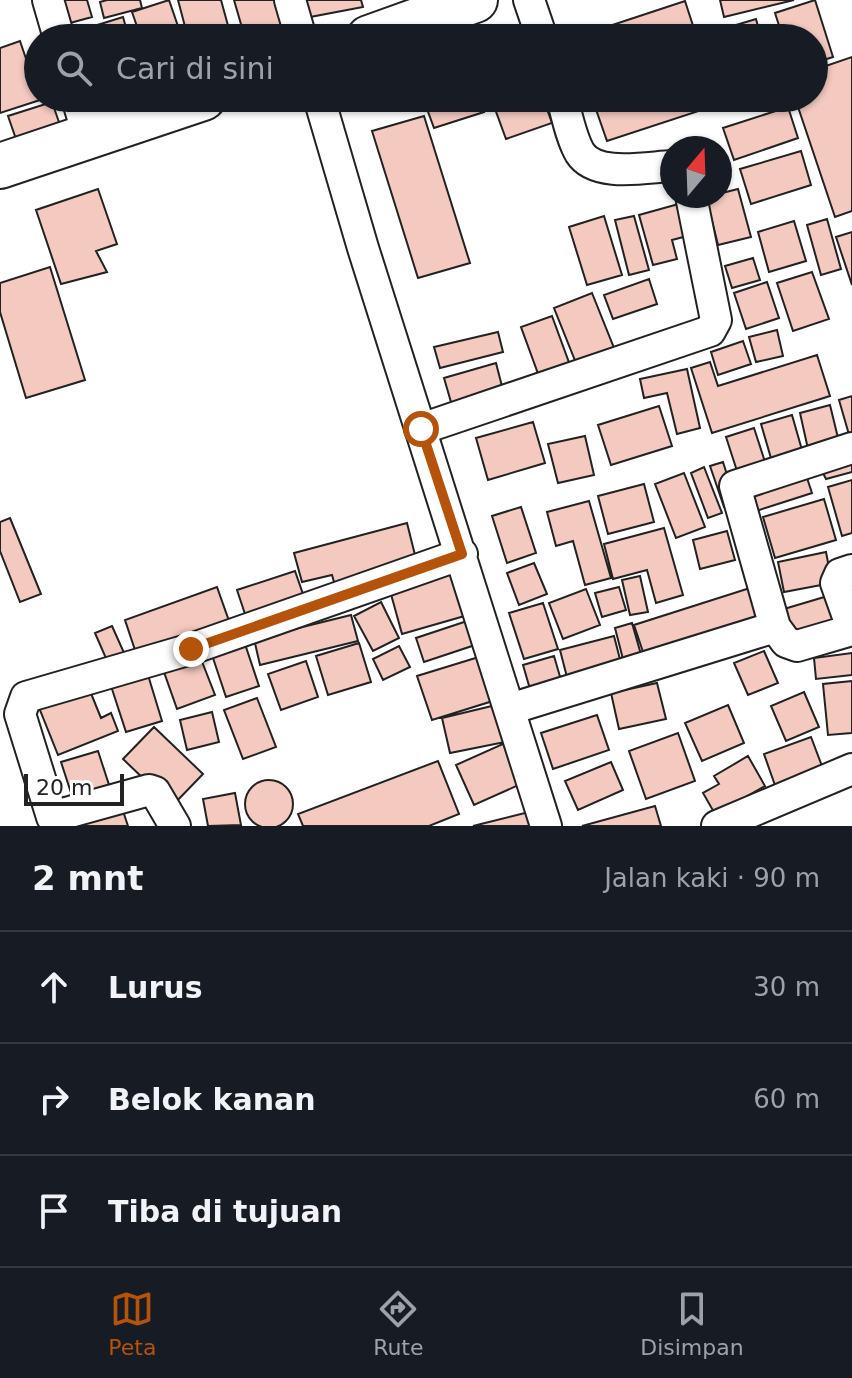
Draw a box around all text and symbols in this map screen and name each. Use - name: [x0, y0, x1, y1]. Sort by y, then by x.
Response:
- search box: [24, 24, 828, 112]
- icon: search: [52, 46, 96, 90]
- text: Cari di sini: [116, 51, 274, 86]
- north arrow: [660, 136, 732, 208]
- route start: [403, 411, 439, 447]
- route end: [173, 631, 209, 667]
- scale bar: [24, 770, 124, 806]
- text: 20 m: [36, 775, 92, 800]
- text: 2 mnt: [32, 858, 143, 898]
- text: Jalan kaki · 90 m: [604, 863, 820, 893]
- icon: ahead: [32, 965, 76, 1009]
- text: Lurus: [108, 970, 202, 1005]
- text: 30 m: [753, 972, 820, 1002]
- icon: right: [32, 1077, 76, 1121]
- text: Belok kanan: [108, 1082, 316, 1117]
- text: 60 m: [753, 1084, 820, 1114]
- icon: arrive: [32, 1189, 76, 1233]
- text: Tiba di tujuan: [108, 1194, 342, 1229]
- tab: Peta: [108, 1287, 156, 1360]
- tab: Rute: [373, 1287, 424, 1360]
- tab: Disimpan: [640, 1287, 744, 1360]

